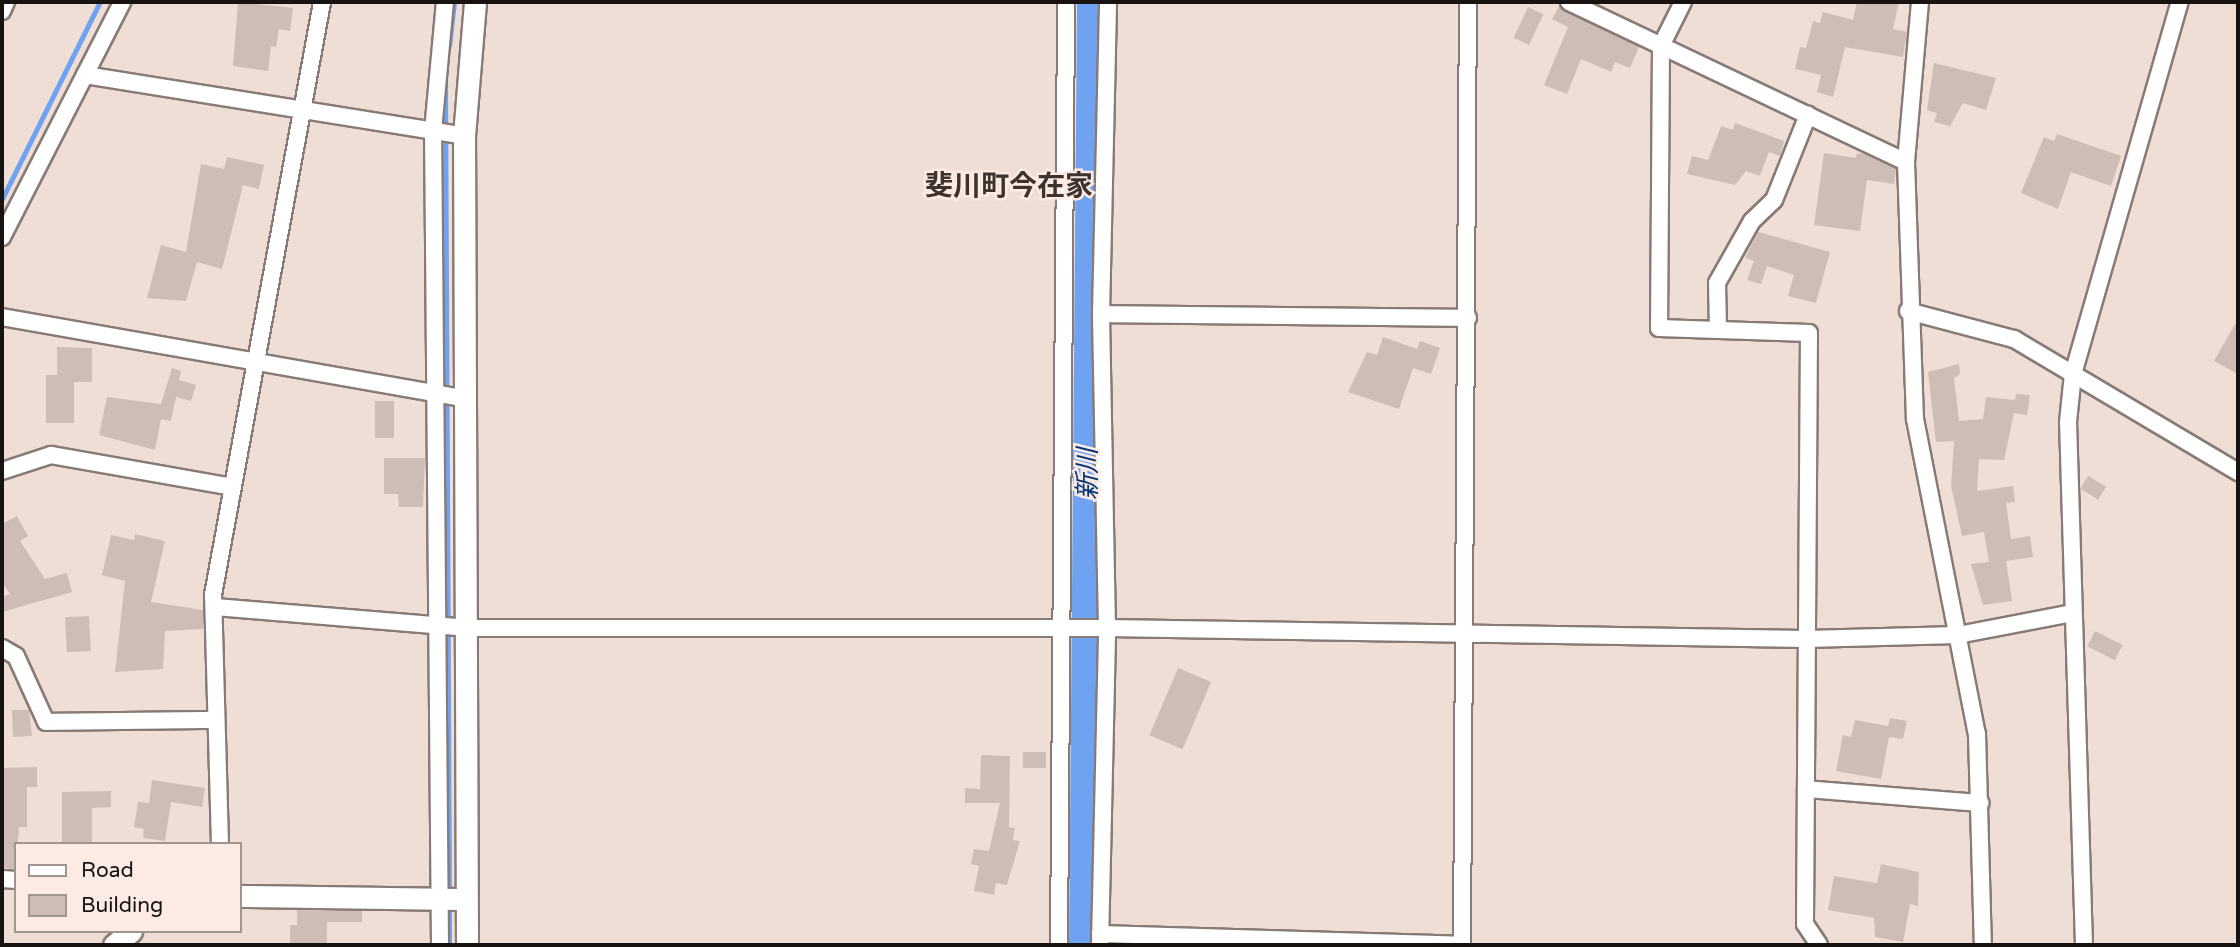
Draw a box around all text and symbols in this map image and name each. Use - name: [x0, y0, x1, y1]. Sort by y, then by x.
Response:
- district label: 斐川町今在家: [925, 169, 1093, 203]
- water label: 新川: [1072, 448, 1104, 500]
- legend: [14, 842, 242, 933]
- text: Road: [81, 858, 134, 883]
- text: Building: [81, 893, 163, 918]

